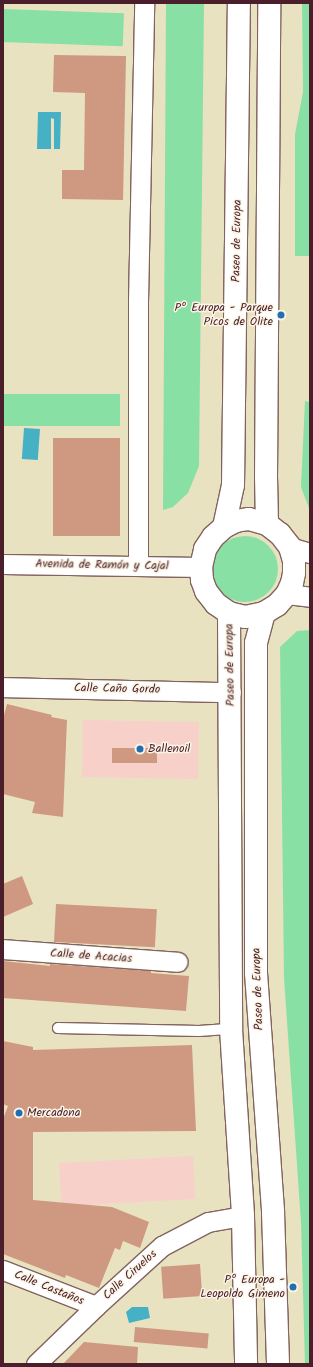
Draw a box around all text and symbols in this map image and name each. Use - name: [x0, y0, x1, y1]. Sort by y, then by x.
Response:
- street label: Paseo de Europa: [229, 200, 245, 282]
- place label: Pº Europa - Parque Picos de Olite: [175, 301, 273, 329]
- marker: Pº Europa - Parque Picos de Olite: [276, 310, 286, 320]
- street label: Avenida de Ramón y Cajal: [35, 557, 169, 573]
- street label: Paseo de Europa: [222, 624, 238, 706]
- street label: Calle Caño Gordo: [74, 681, 160, 697]
- place label: Ballenoil: [148, 742, 190, 756]
- marker: Ballenoil: [135, 744, 145, 754]
- street label: Calle de Acacias: [49, 946, 133, 966]
- street label: Paseo de Europa: [249, 947, 267, 1031]
- place label: Mercadona: [27, 1106, 80, 1120]
- marker: Mercadona: [14, 1108, 24, 1118]
- street label: Calle Ciruelos: [100, 1247, 160, 1303]
- street label: Calle Castaños: [12, 1267, 86, 1309]
- place label: Pº Europa - Leopoldo Gimeno: [200, 1273, 285, 1301]
- marker: Pº Europa - Leopoldo Gimeno: [288, 1282, 298, 1292]

